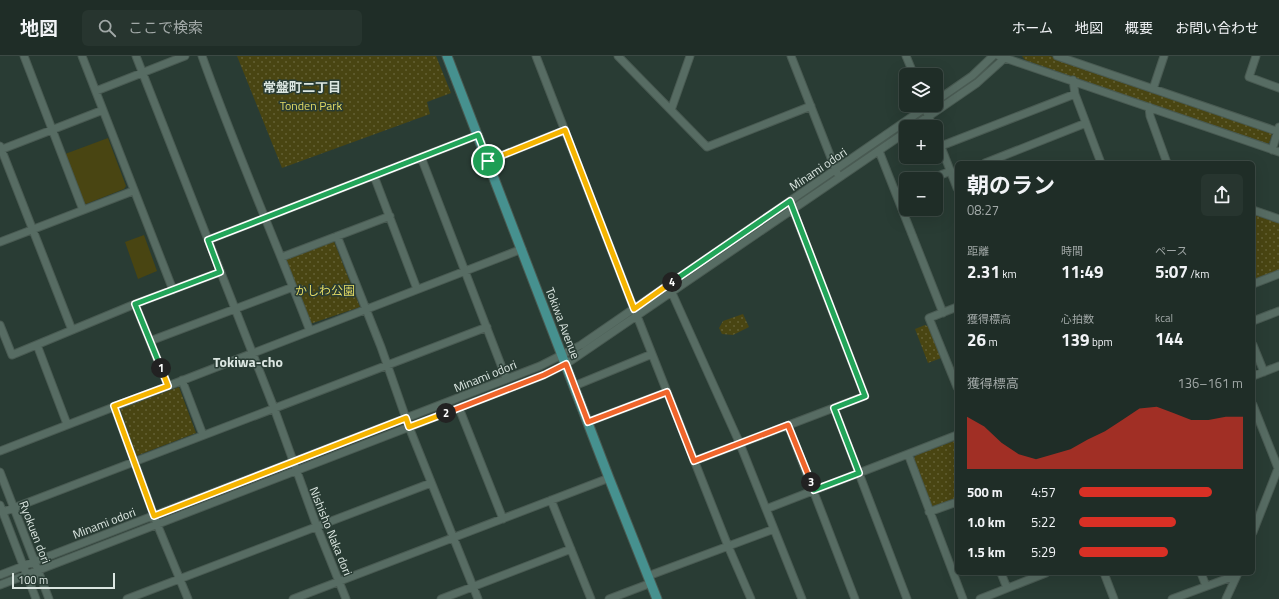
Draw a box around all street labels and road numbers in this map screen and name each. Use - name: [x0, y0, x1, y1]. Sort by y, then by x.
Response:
- street label: Minami odori: [785, 143, 851, 195]
- street label: Tokiwa Avenue: [541, 284, 585, 362]
- street label: Minami odori: [451, 355, 519, 397]
- street label: Nishisho Naka dori: [305, 484, 357, 578]
- street label: Ryokuen dori: [14, 498, 56, 566]
- street label: Minami odori: [70, 502, 138, 544]

